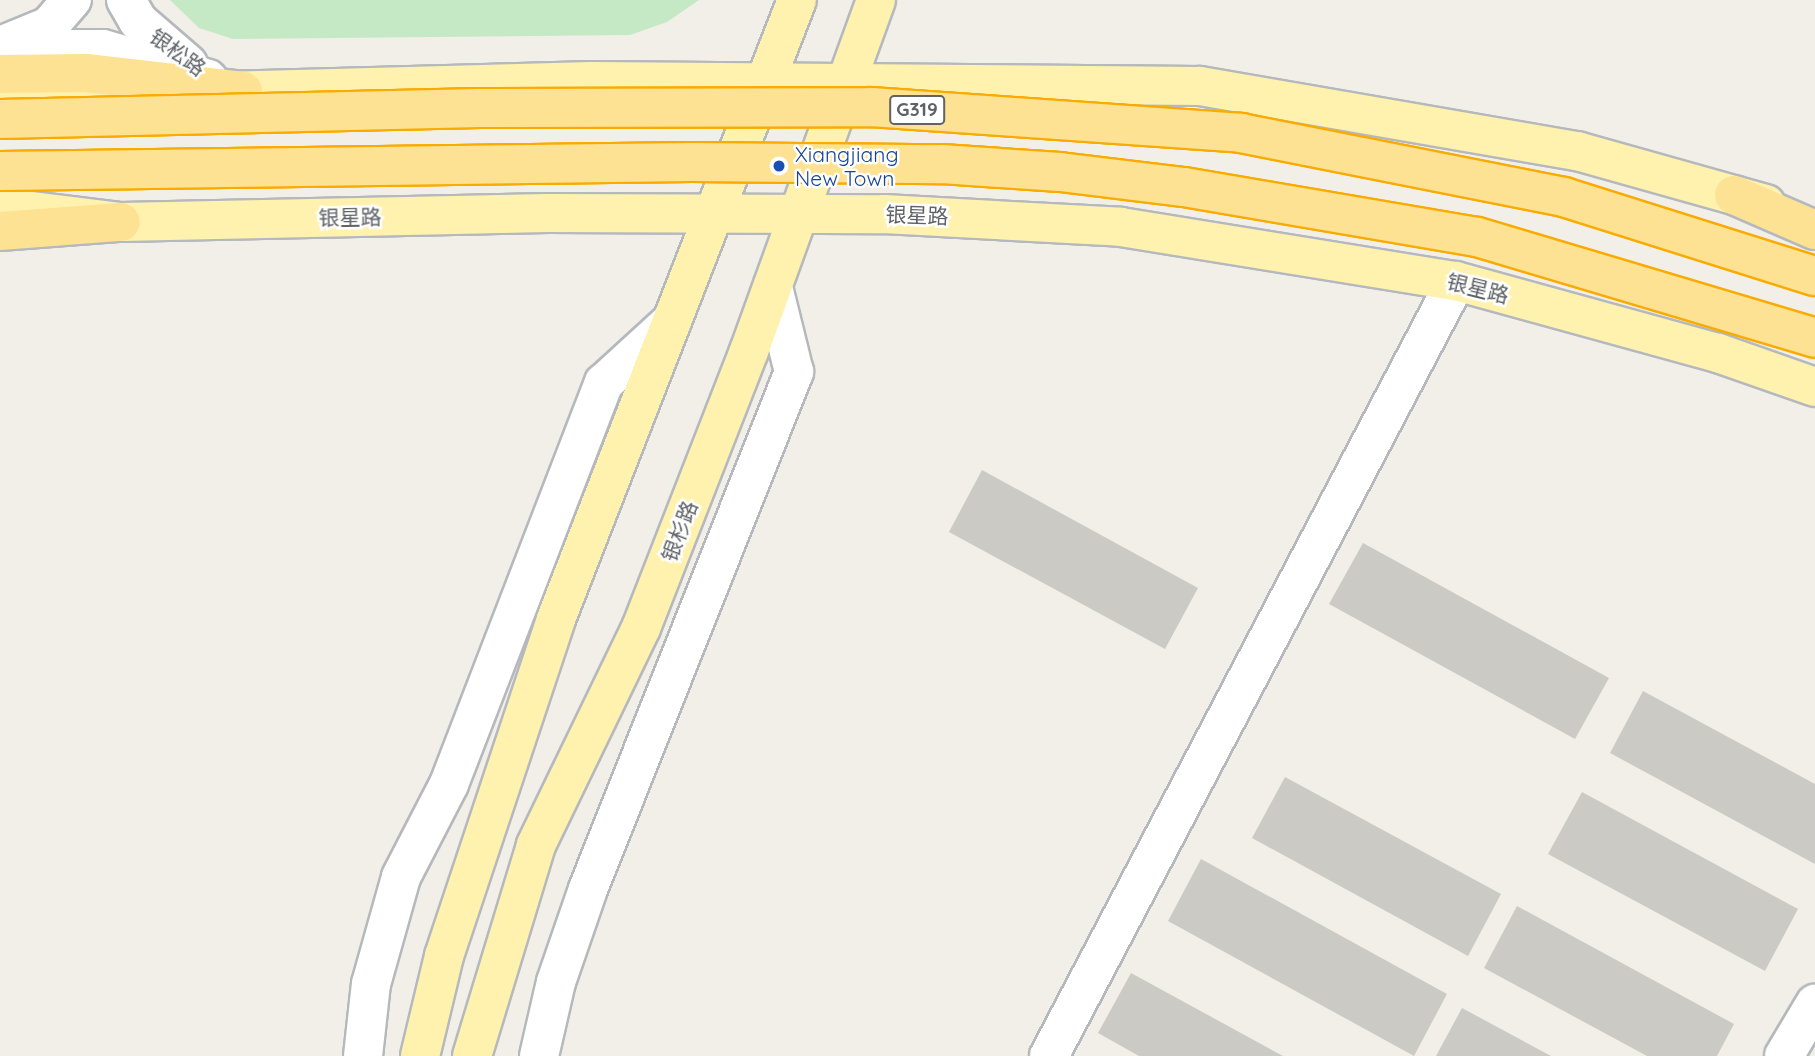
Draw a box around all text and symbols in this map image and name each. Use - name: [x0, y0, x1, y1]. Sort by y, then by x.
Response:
- street label: 银松路: [145, 23, 211, 81]
- road number: G319: [889, 94, 945, 125]
- place label: Xiangjiang New Town: [795, 141, 899, 191]
- marker: Xiangjiang New Town: [769, 156, 789, 176]
- street label: 银星路: [885, 201, 949, 229]
- street label: 银星路: [318, 204, 382, 230]
- street label: 银星路: [1444, 268, 1512, 308]
- street label: 银杉路: [656, 497, 702, 565]

